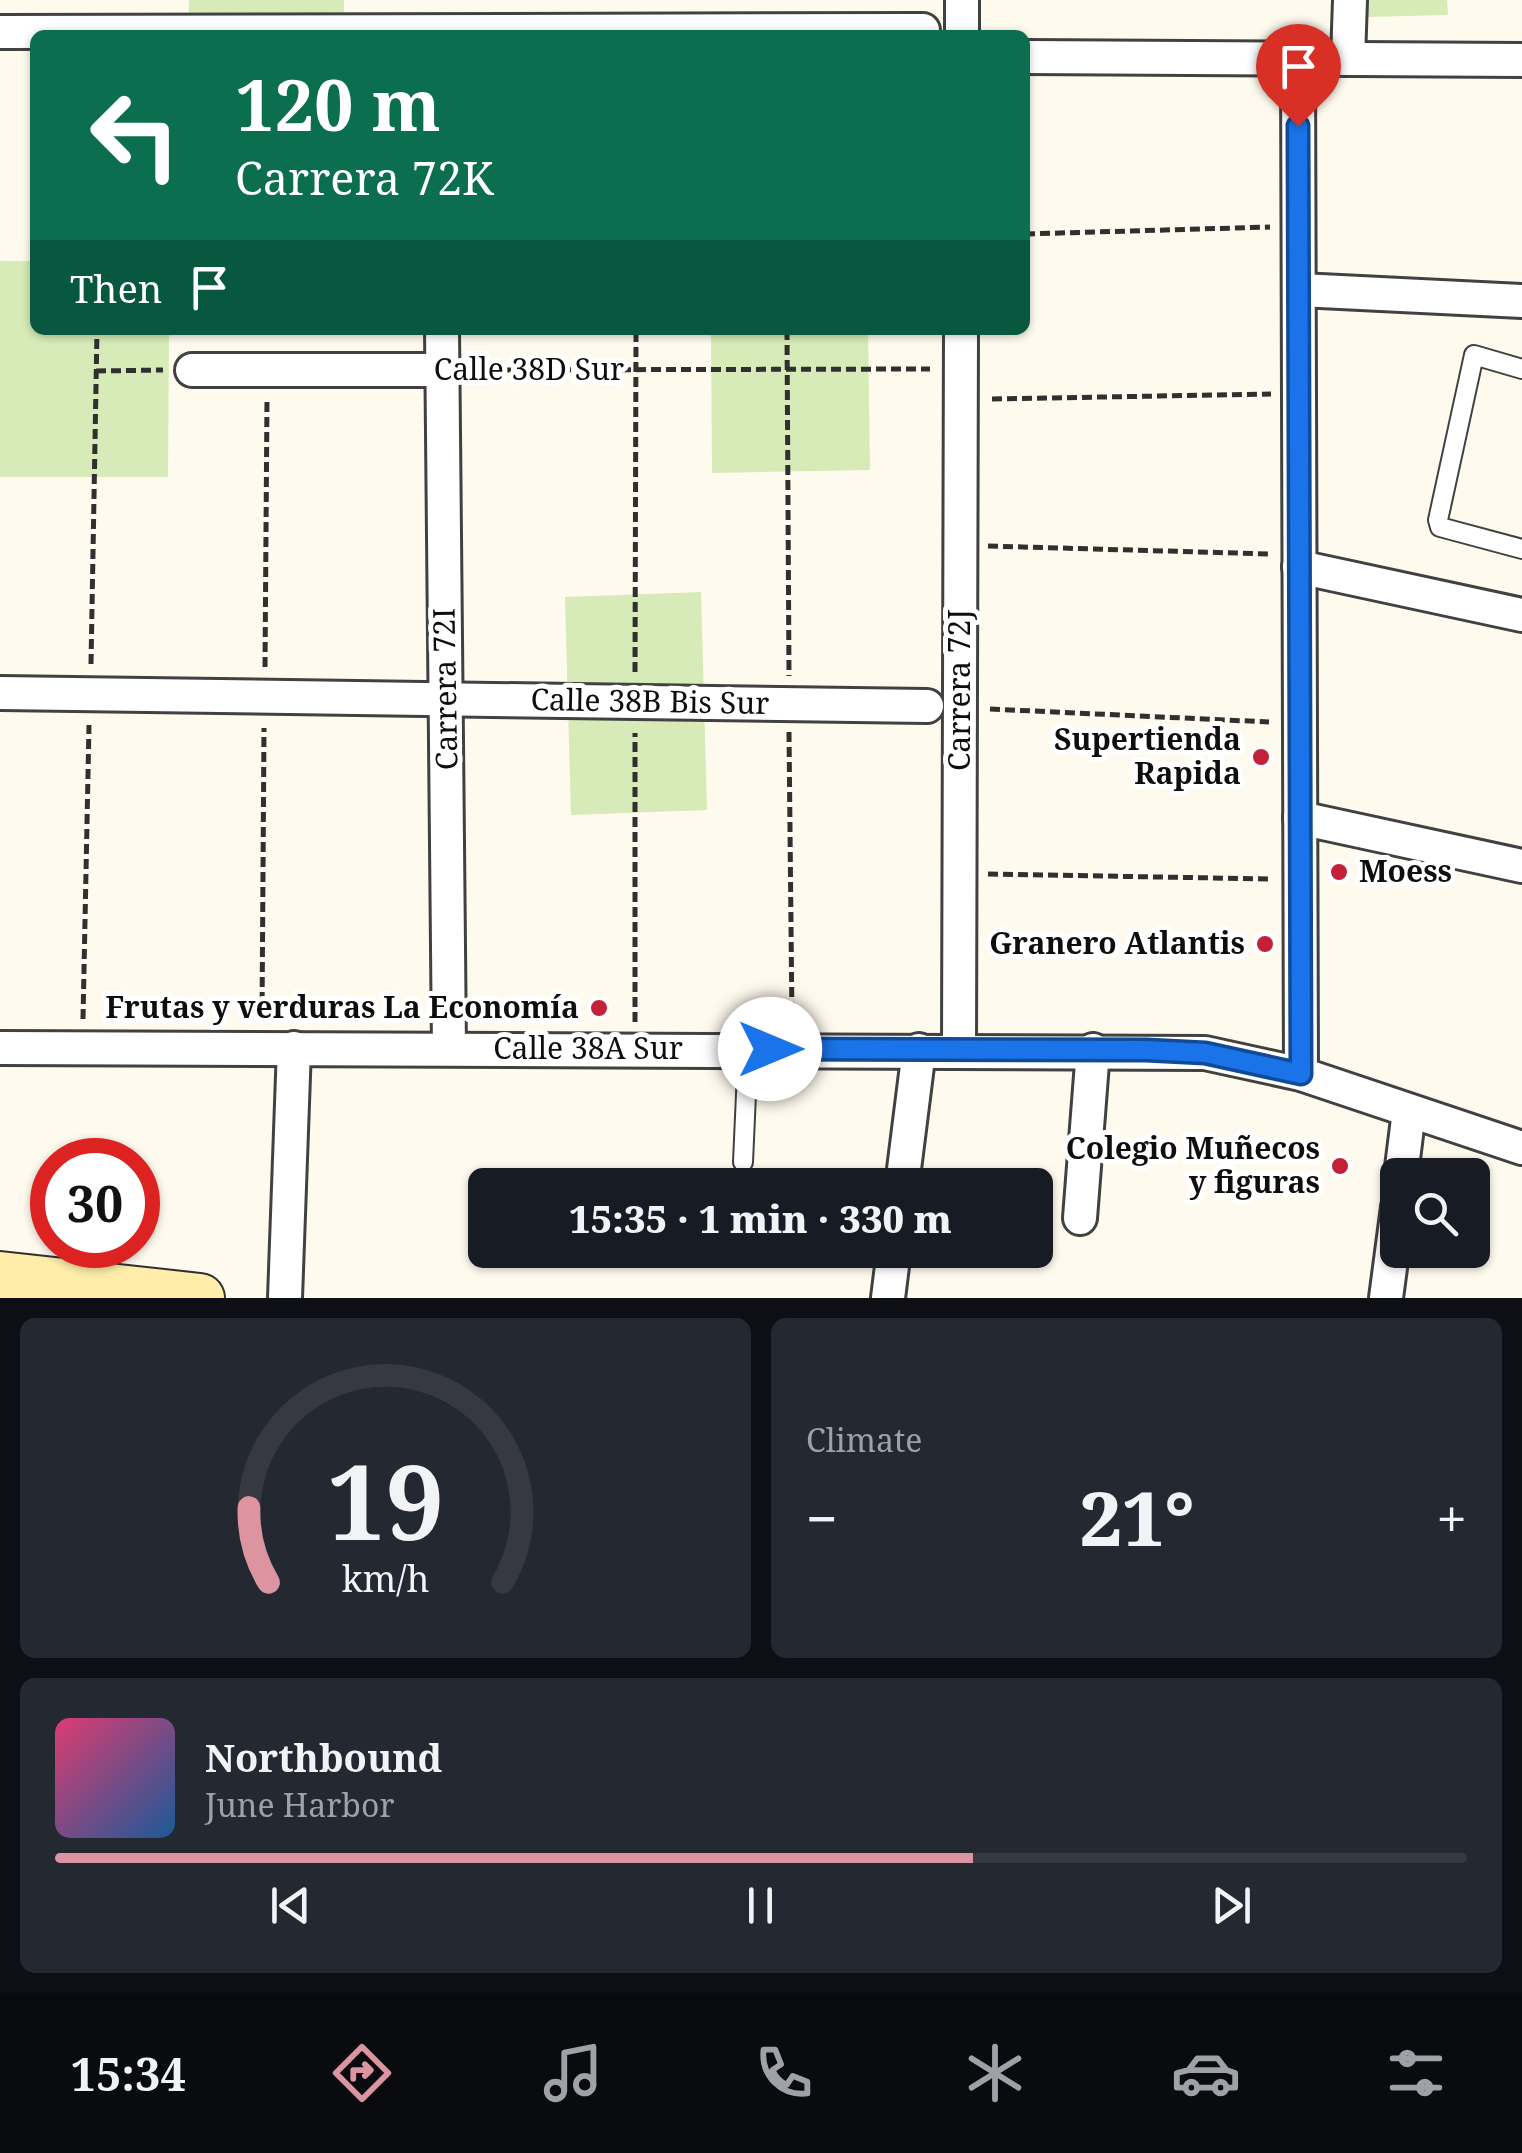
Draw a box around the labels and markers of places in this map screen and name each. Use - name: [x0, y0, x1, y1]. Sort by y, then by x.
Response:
- pin: [1256, 24, 1341, 127]
- place label: Supertienda Rapida: [1054, 718, 1241, 793]
- marker: Supertienda Rapida: [1250, 746, 1272, 768]
- place label: Moess: [1359, 850, 1452, 891]
- marker: Moess: [1328, 861, 1350, 883]
- place label: Granero Atlantis: [989, 922, 1245, 963]
- marker: Granero Atlantis: [1254, 933, 1276, 955]
- place label: Frutas y verduras La Economía: [105, 986, 579, 1027]
- marker: Frutas y verduras La Economía: [588, 997, 610, 1019]
- place label: Colegio Muñecos y figuras: [1066, 1127, 1320, 1202]
- marker: Colegio Muñecos y figuras: [1329, 1155, 1351, 1177]

